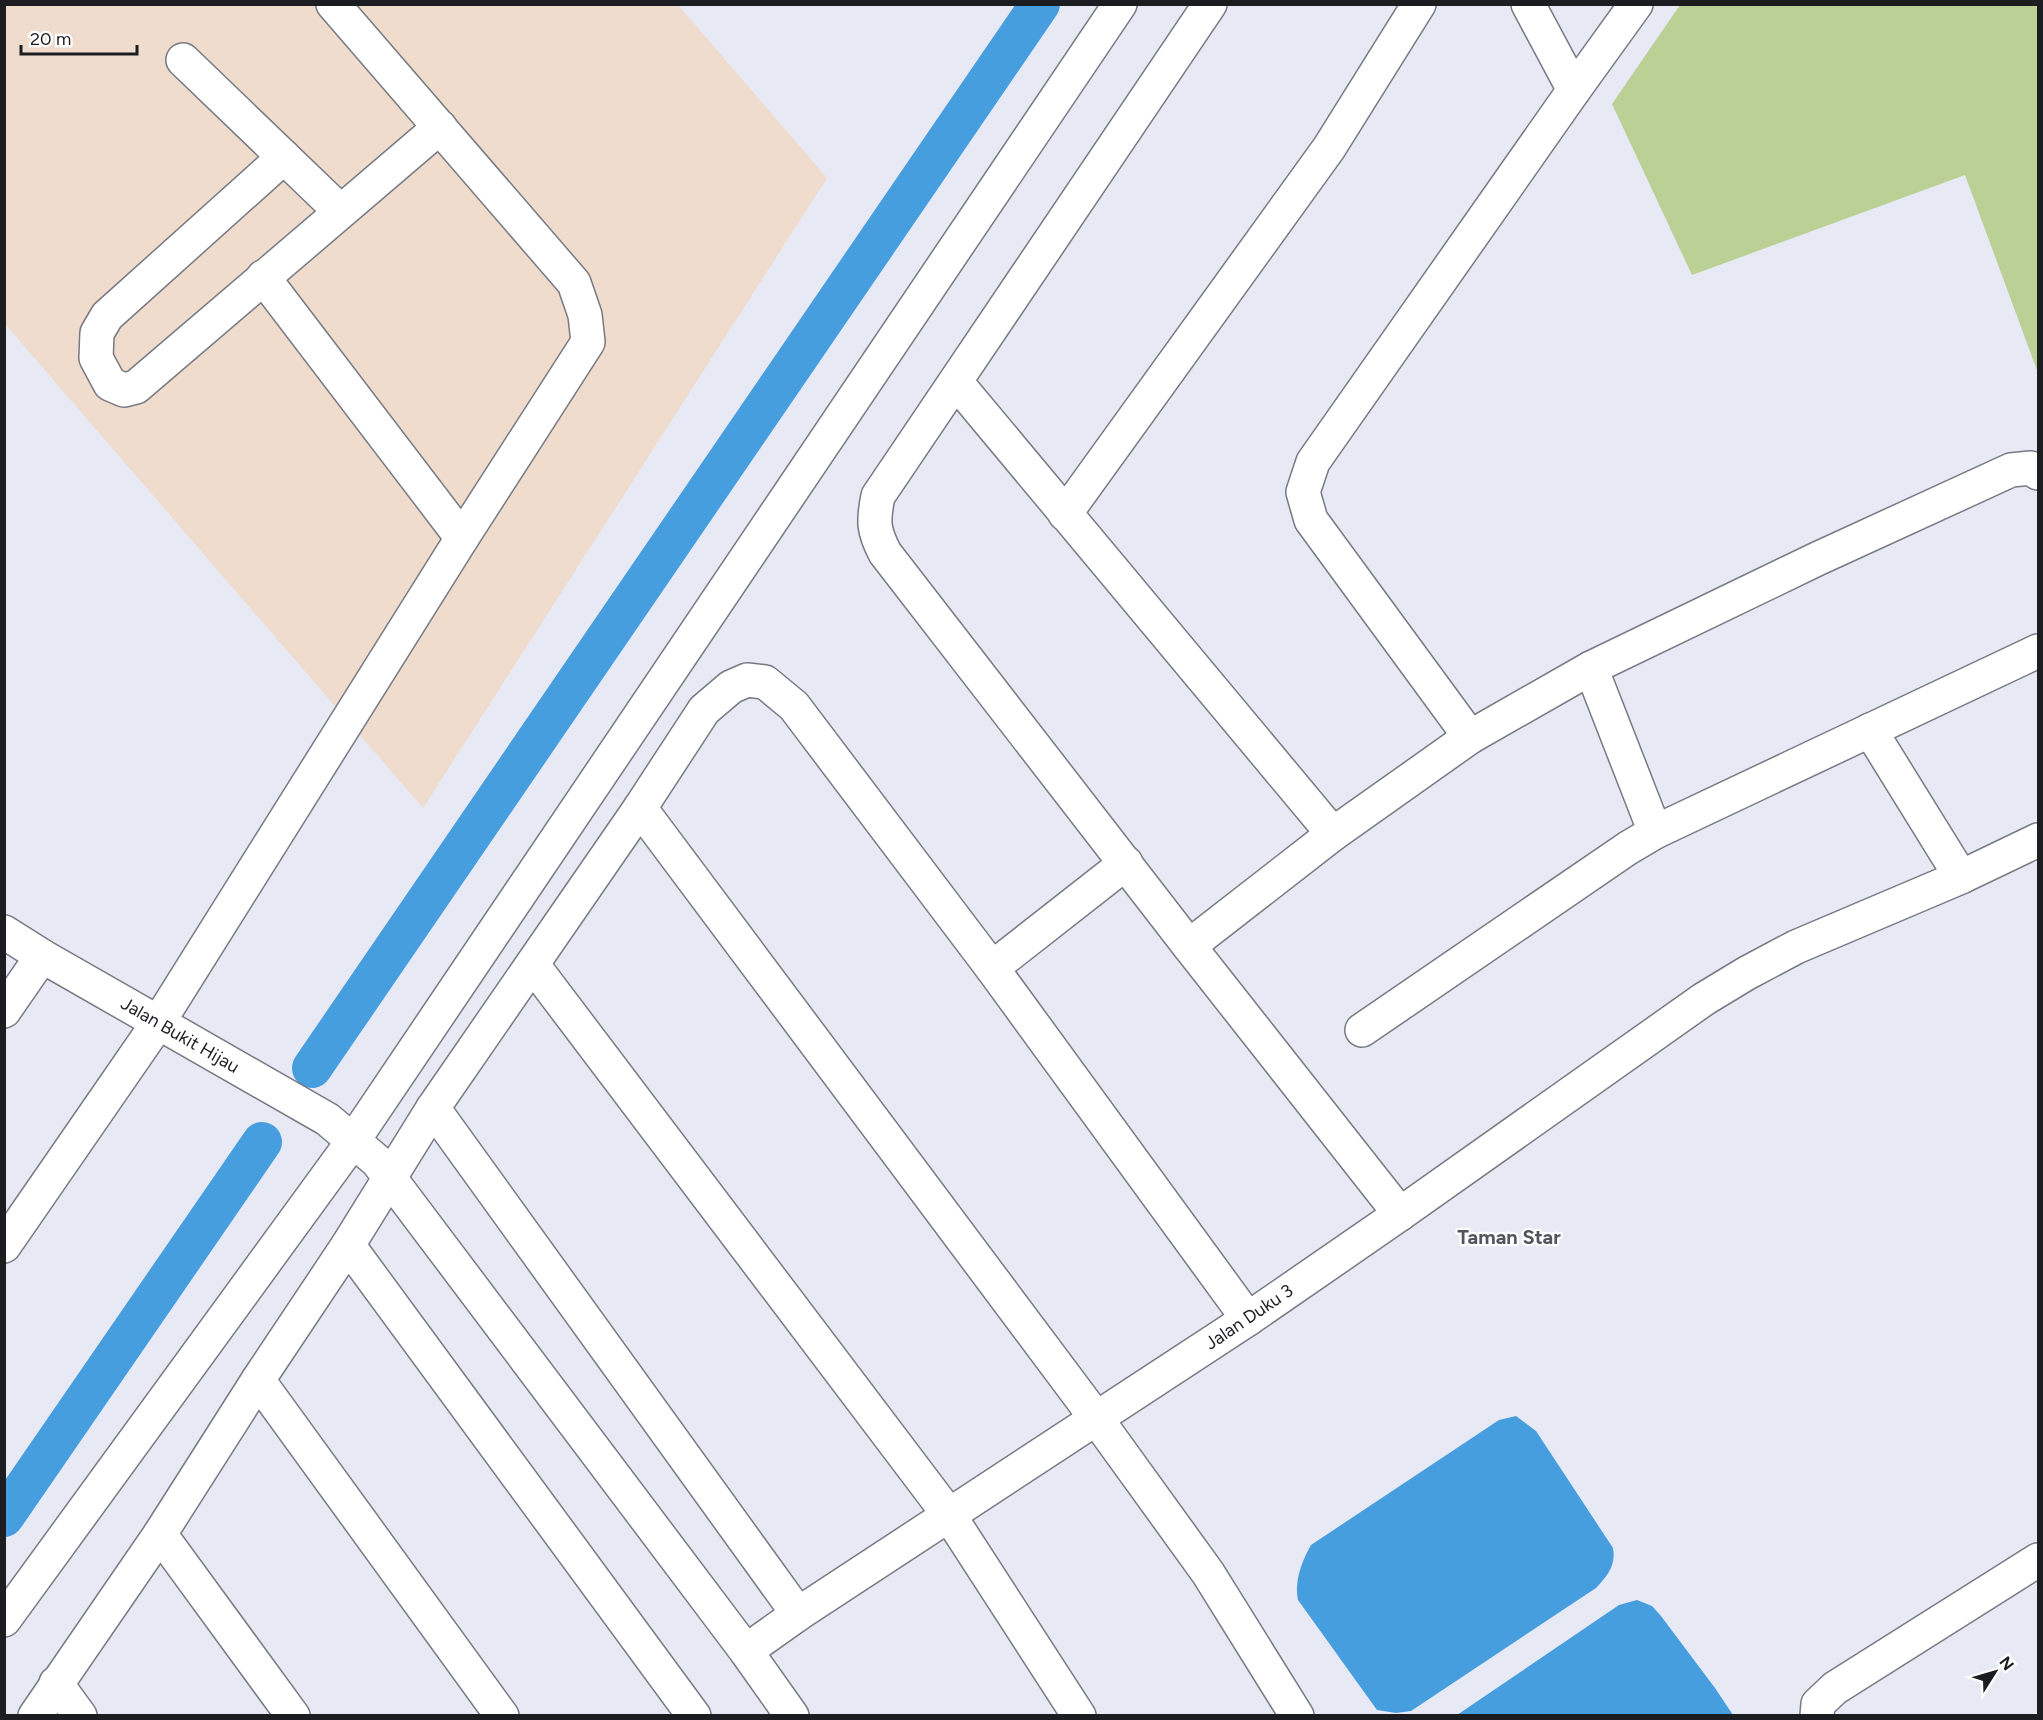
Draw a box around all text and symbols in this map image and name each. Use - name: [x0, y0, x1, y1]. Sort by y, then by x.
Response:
- scale bar: [21, 18, 136, 56]
- text: 20 m: [30, 28, 71, 50]
- street label: Jalan Bukit Hijau: [117, 992, 243, 1078]
- district label: Taman Star: [1457, 1225, 1561, 1249]
- street label: Jalan Duku 3: [1201, 1279, 1297, 1355]
- north arrow: [1965, 1642, 2025, 1702]
- text: N: [1995, 1653, 2018, 1674]

